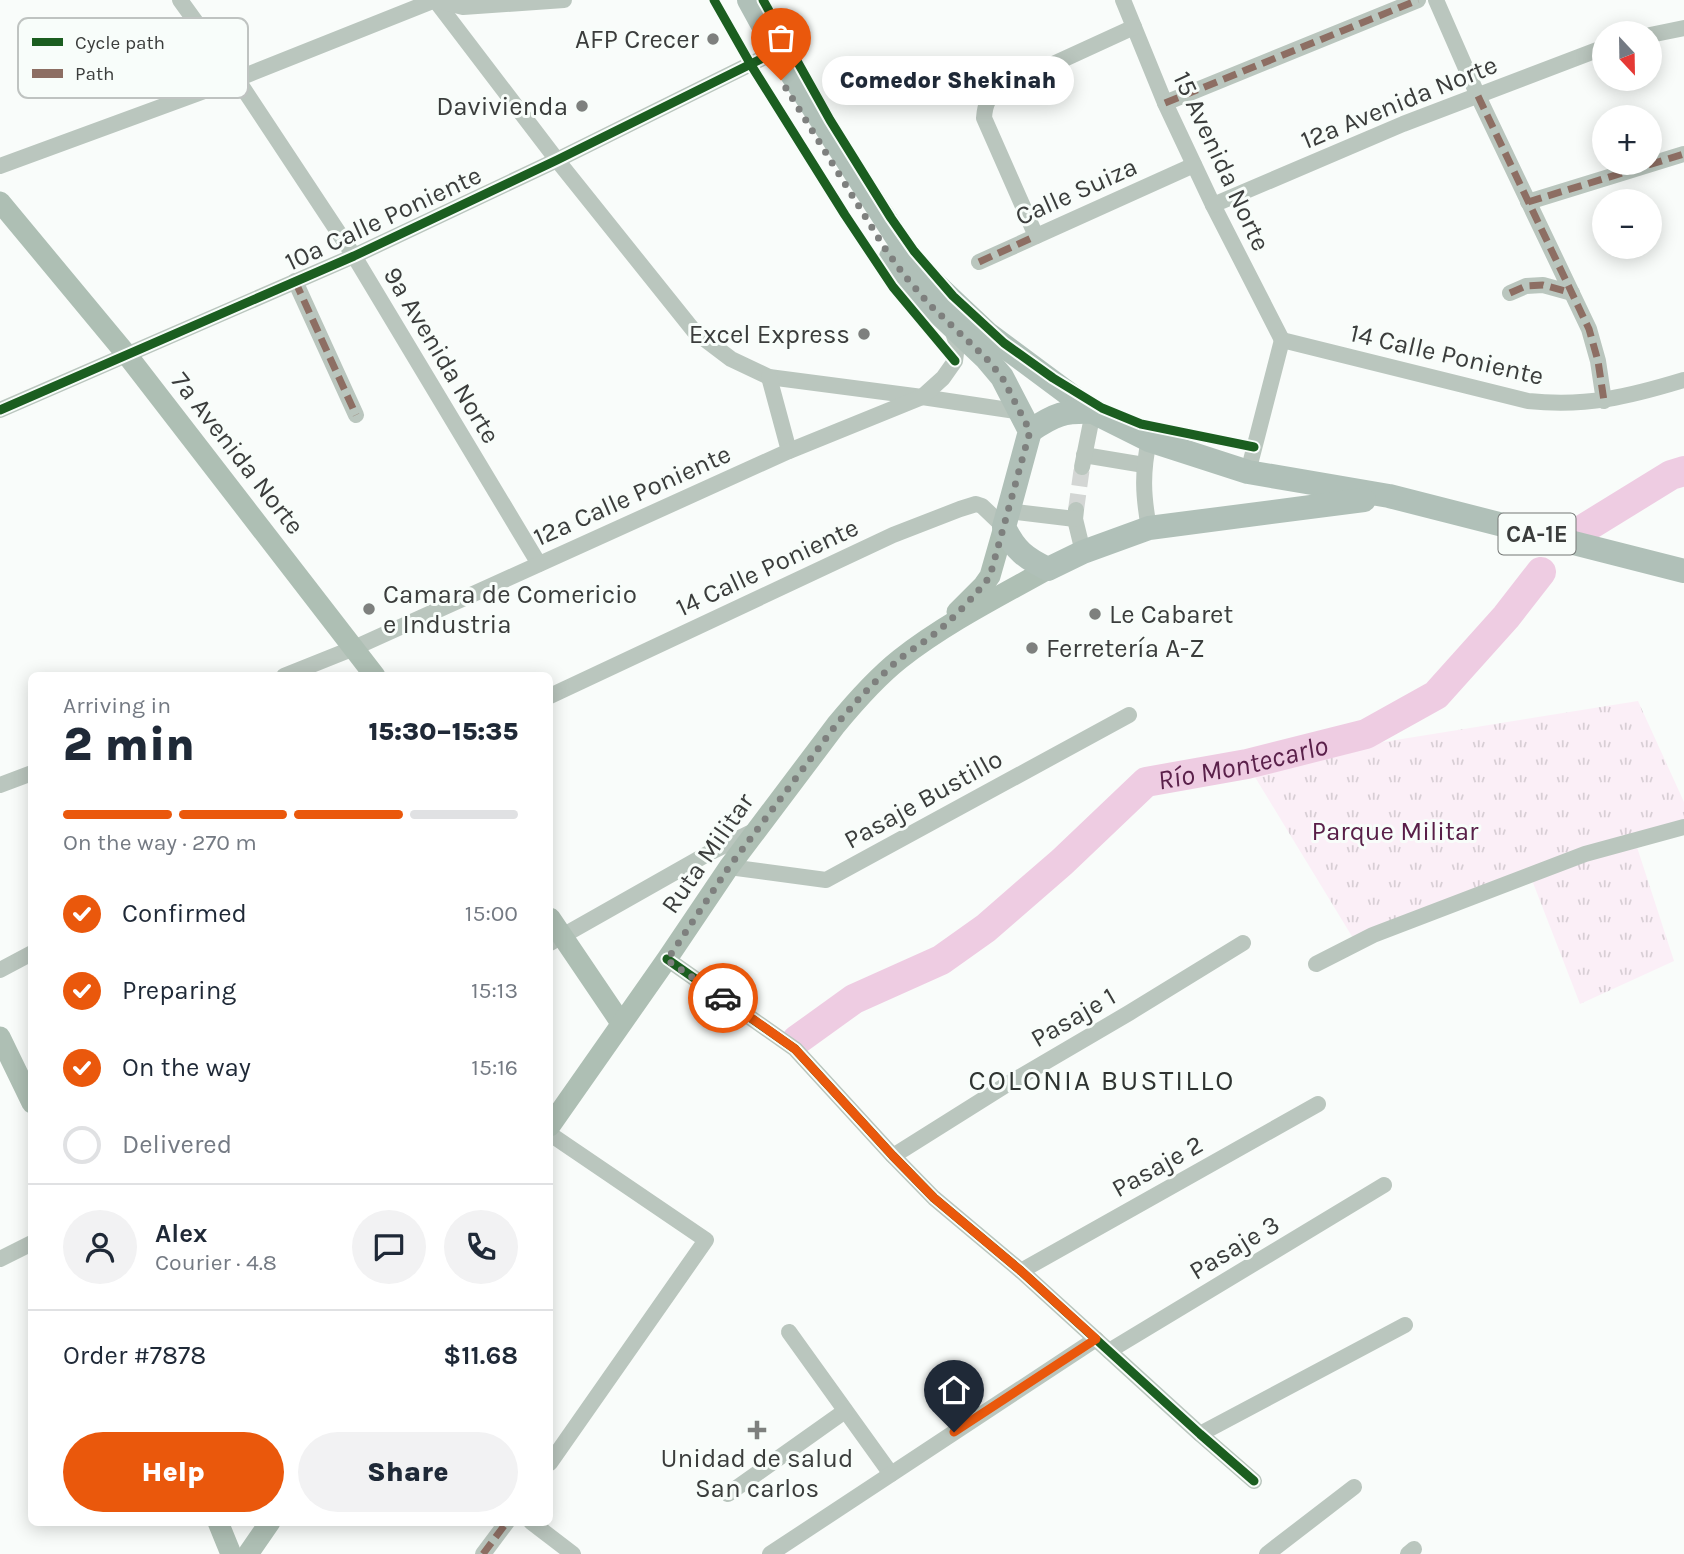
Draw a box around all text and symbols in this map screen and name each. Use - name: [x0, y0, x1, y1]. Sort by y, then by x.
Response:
- pin: [751, 8, 811, 80]
- legend: [18, 18, 248, 98]
- icon: bag: [762, 19, 800, 57]
- north arrow: [1592, 21, 1662, 91]
- map controls: [1592, 21, 1662, 259]
- place label: AFP Crecer: [575, 24, 700, 55]
- marker: AFP Crecer: [705, 31, 721, 47]
- text: Cycle path: [75, 32, 165, 54]
- street label: 12a Avenida Norte: [1297, 49, 1502, 156]
- callout: Comedor Shekinah: [823, 56, 1075, 104]
- text: Path: [75, 63, 115, 85]
- text: Comedor Shekinah: [840, 67, 1056, 94]
- street label: 15 Avenida Norte: [1166, 67, 1277, 256]
- place label: Davivienda: [436, 91, 568, 122]
- marker: Davivienda: [574, 98, 590, 114]
- button: +: [1592, 105, 1662, 175]
- street label: Calle Suiza: [1010, 151, 1142, 232]
- street label: 10a Calle Poniente: [280, 159, 486, 278]
- button: −: [1592, 189, 1662, 259]
- street label: 9a Avenida Norte: [377, 261, 506, 449]
- street label: 14 Calle Poniente: [1347, 317, 1547, 392]
- place label: Excel Express: [689, 319, 850, 350]
- marker: Excel Express: [856, 326, 872, 342]
- street label: 7a Avenida Norte: [165, 366, 311, 541]
- street label: 12a Calle Poniente: [529, 438, 736, 553]
- street label: 14 Calle Poniente: [671, 512, 863, 623]
- road number: CA-1E: [1498, 514, 1576, 554]
- place label: Camara de Comericio e Industria: [383, 579, 637, 640]
- place label: Le Cabaret: [1109, 599, 1233, 630]
- marker: Camara de Comericio e Industria: [361, 601, 377, 617]
- marker: Le Cabaret: [1087, 606, 1103, 622]
- place label: Ferretería A-Z: [1046, 633, 1205, 664]
- marker: Ferretería A-Z: [1024, 640, 1040, 656]
- text: Arriving in: [63, 692, 171, 719]
- text: 15:30–15:35: [368, 716, 518, 747]
- text: 2 min: [63, 718, 195, 772]
- water label: Río Montecarlo: [1155, 728, 1331, 797]
- street label: Pasaje Bustillo: [839, 743, 1008, 856]
- street label: Ruta Militar: [654, 786, 761, 920]
- park label: Parque Militar: [1312, 816, 1479, 847]
- text: On the way · 270 m: [63, 829, 257, 856]
- icon: check: [63, 895, 101, 933]
- text: Confirmed: [122, 898, 247, 929]
- text: 15:00: [465, 900, 518, 927]
- courier: [688, 963, 758, 1033]
- icon: check: [63, 972, 101, 1010]
- text: Preparing: [122, 975, 236, 1006]
- text: 15:13: [471, 977, 518, 1004]
- icon: car: [704, 979, 742, 1017]
- street label: Pasaje 1: [1025, 981, 1121, 1054]
- icon: check: [63, 1049, 101, 1087]
- text: On the way: [122, 1052, 251, 1083]
- text: 15:16: [471, 1054, 518, 1081]
- district label: COLONIA BUSTILLO: [969, 1064, 1235, 1097]
- text: Delivered: [122, 1129, 232, 1160]
- street label: Pasaje 2: [1106, 1129, 1208, 1204]
- street label: Pasaje 3: [1184, 1208, 1285, 1286]
- button: person: [63, 1210, 137, 1284]
- button: chat: [352, 1210, 426, 1284]
- button: phone: [444, 1210, 518, 1284]
- text: Alex: [155, 1218, 207, 1249]
- text: Courier · 4.8: [155, 1249, 277, 1276]
- text: Order #7878: [63, 1340, 206, 1371]
- text: $11.68: [443, 1340, 518, 1371]
- pin: [924, 1360, 984, 1432]
- icon: home: [935, 1371, 973, 1409]
- marker: Unidad de salud San carlos: [747, 1420, 767, 1440]
- button: Help: [63, 1432, 284, 1512]
- button: Share: [298, 1432, 518, 1512]
- place label: Unidad de salud San carlos: [660, 1443, 854, 1504]

